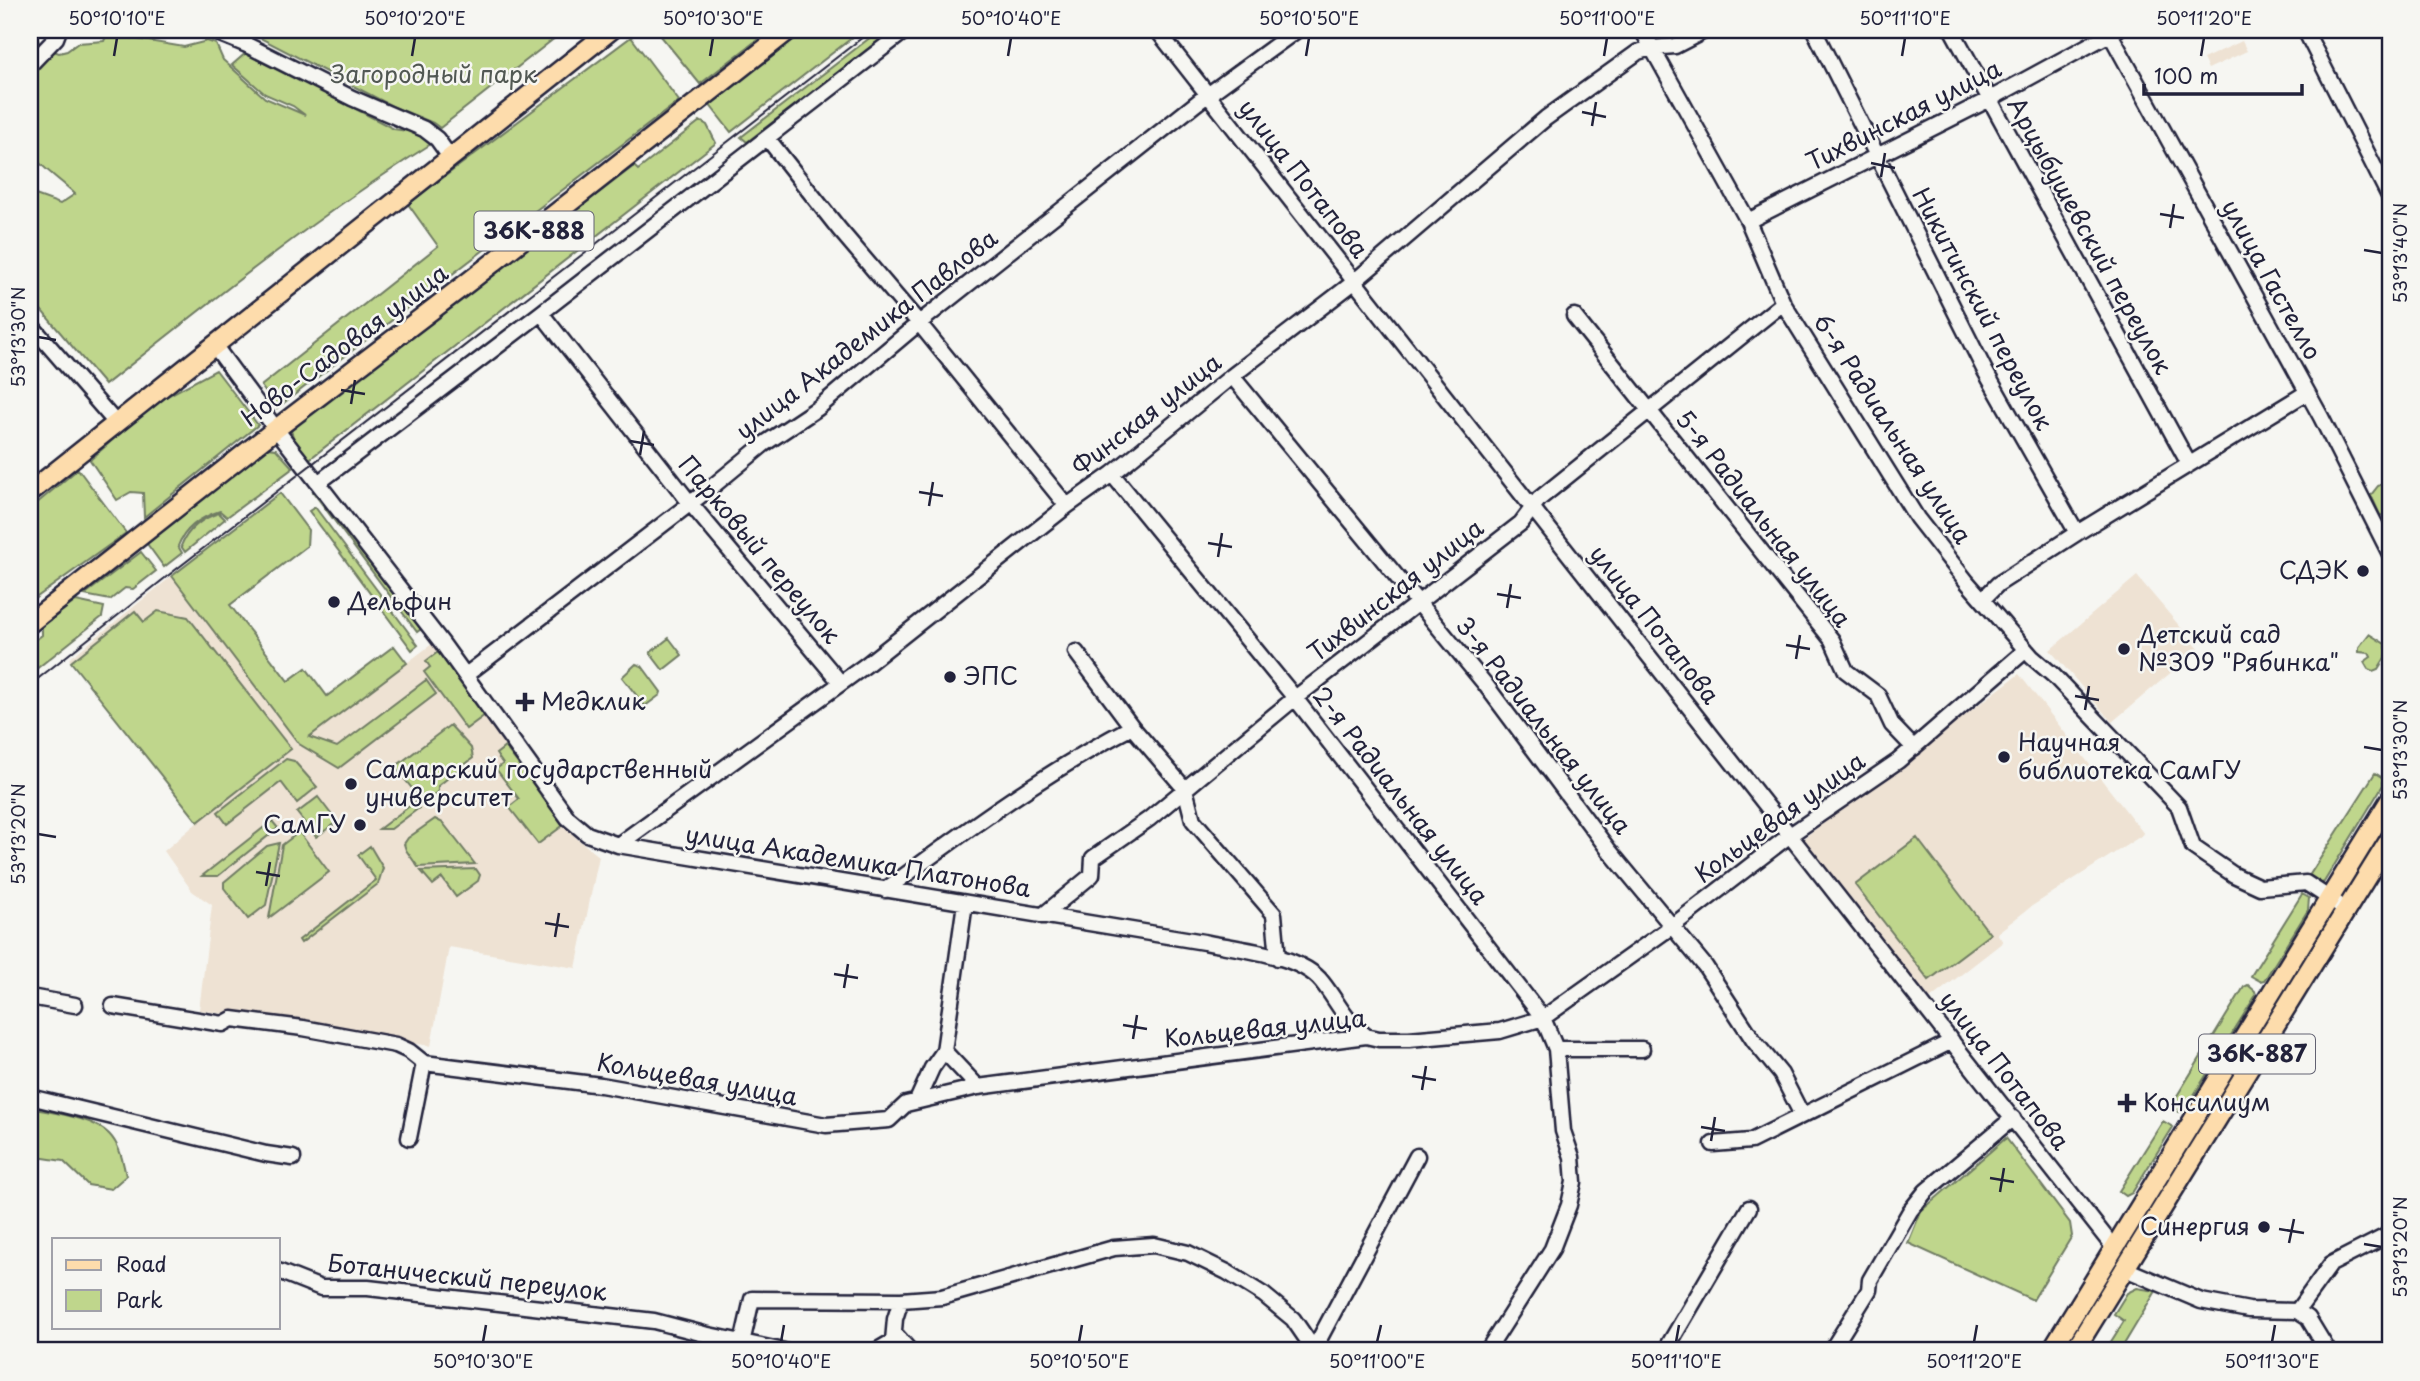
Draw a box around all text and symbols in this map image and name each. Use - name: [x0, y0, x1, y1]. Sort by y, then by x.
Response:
- text: 50°10'10"E: [68, 4, 166, 31]
- text: 50°10'20"E: [364, 4, 466, 31]
- text: 50°10'30"E: [662, 4, 764, 31]
- text: 50°10'40"E: [961, 4, 1061, 31]
- text: 50°10'50"E: [1259, 4, 1359, 31]
- text: 50°11'00"E: [1559, 4, 1655, 31]
- text: 50°11'10"E: [1859, 4, 1951, 31]
- text: 50°11'20"E: [2156, 4, 2252, 31]
- street label: Тихвинская улица: [1799, 49, 2007, 179]
- scale bar: [2144, 52, 2301, 96]
- park label: Загородный парк: [331, 55, 538, 91]
- text: 100 m: [2154, 59, 2218, 91]
- street label: улица Потапова: [1231, 90, 1378, 265]
- street label: Арцыбушевский переулок: [1999, 90, 2182, 381]
- street label: Никитинский переулок: [1904, 180, 2063, 437]
- street label: улица Гастелло: [2214, 192, 2332, 366]
- text: 53°13'40"N: [2386, 203, 2413, 303]
- road number: 36К-888: [475, 212, 594, 250]
- street label: улица Академика Павлова: [727, 220, 1004, 447]
- street label: Ново-Садовая улица: [233, 254, 455, 434]
- text: 53°13'30"N: [4, 286, 31, 388]
- street label: 6-я Радиальная улица: [1806, 306, 1982, 550]
- street label: Финская улица: [1063, 344, 1228, 483]
- street label: 5-я Радиальная улица: [1668, 402, 1861, 634]
- street label: Парковый переулок: [671, 447, 851, 651]
- street label: Тихвинская улица: [1299, 509, 1490, 670]
- street label: улица Потапова: [1582, 536, 1729, 711]
- place label: СДЭК: [2279, 551, 2349, 587]
- marker: СДЭК: [2355, 563, 2371, 579]
- place label: Дельфин: [347, 582, 452, 618]
- marker: Дельфин: [326, 594, 342, 610]
- street label: 3-я Радиальная улица: [1448, 608, 1641, 841]
- place label: Детский сад №309 "Рябинка": [2137, 615, 2339, 679]
- marker: Детский сад №309 "Рябинка": [2116, 641, 2132, 657]
- place label: ЭПС: [963, 657, 1018, 693]
- marker: ЭПС: [942, 669, 958, 685]
- street label: 2-я Радиальная улица: [1305, 678, 1498, 912]
- place label: Медклик: [541, 682, 646, 718]
- marker: Медклик: [515, 692, 535, 712]
- text: 53°13'30"N: [2386, 699, 2413, 801]
- place label: Научная библиотека СамГУ: [2018, 723, 2241, 787]
- street label: Кольцевая улица: [1686, 742, 1872, 891]
- marker: Научная библиотека СамГУ: [1996, 749, 2012, 765]
- place label: Самарский государственный университет: [365, 750, 712, 814]
- marker: Самарский государственный университет: [343, 776, 359, 792]
- text: 53°13'20"N: [4, 783, 31, 885]
- place label: СамГУ: [263, 805, 346, 841]
- street label: улица Академика Платонова: [683, 815, 1034, 905]
- marker: СамГУ: [352, 817, 368, 833]
- street label: улица Потапова: [1932, 982, 2079, 1157]
- street label: Кольцевая улица: [1162, 998, 1368, 1056]
- road number: 36К-887: [2199, 1035, 2315, 1074]
- street label: Кольцевая улица: [594, 1043, 800, 1113]
- place label: Консилиум: [2143, 1083, 2270, 1119]
- marker: Консилиум: [2117, 1093, 2137, 1113]
- text: 53°13'20"N: [2386, 1196, 2413, 1298]
- place label: Синергия: [2140, 1207, 2250, 1243]
- marker: Синергия: [2256, 1219, 2272, 1235]
- legend: [52, 1238, 280, 1328]
- street label: Ботанический переулок: [326, 1243, 609, 1309]
- text: Road: [116, 1247, 167, 1279]
- text: Park: [116, 1283, 163, 1315]
- text: 50°10'30"E: [432, 1347, 534, 1374]
- text: 50°10'40"E: [731, 1347, 831, 1374]
- text: 50°10'50"E: [1029, 1347, 1129, 1374]
- text: 50°11'00"E: [1329, 1347, 1425, 1374]
- text: 50°11'10"E: [1630, 1347, 1722, 1374]
- text: 50°11'20"E: [1926, 1347, 2022, 1374]
- text: 50°11'30"E: [2224, 1347, 2320, 1374]

